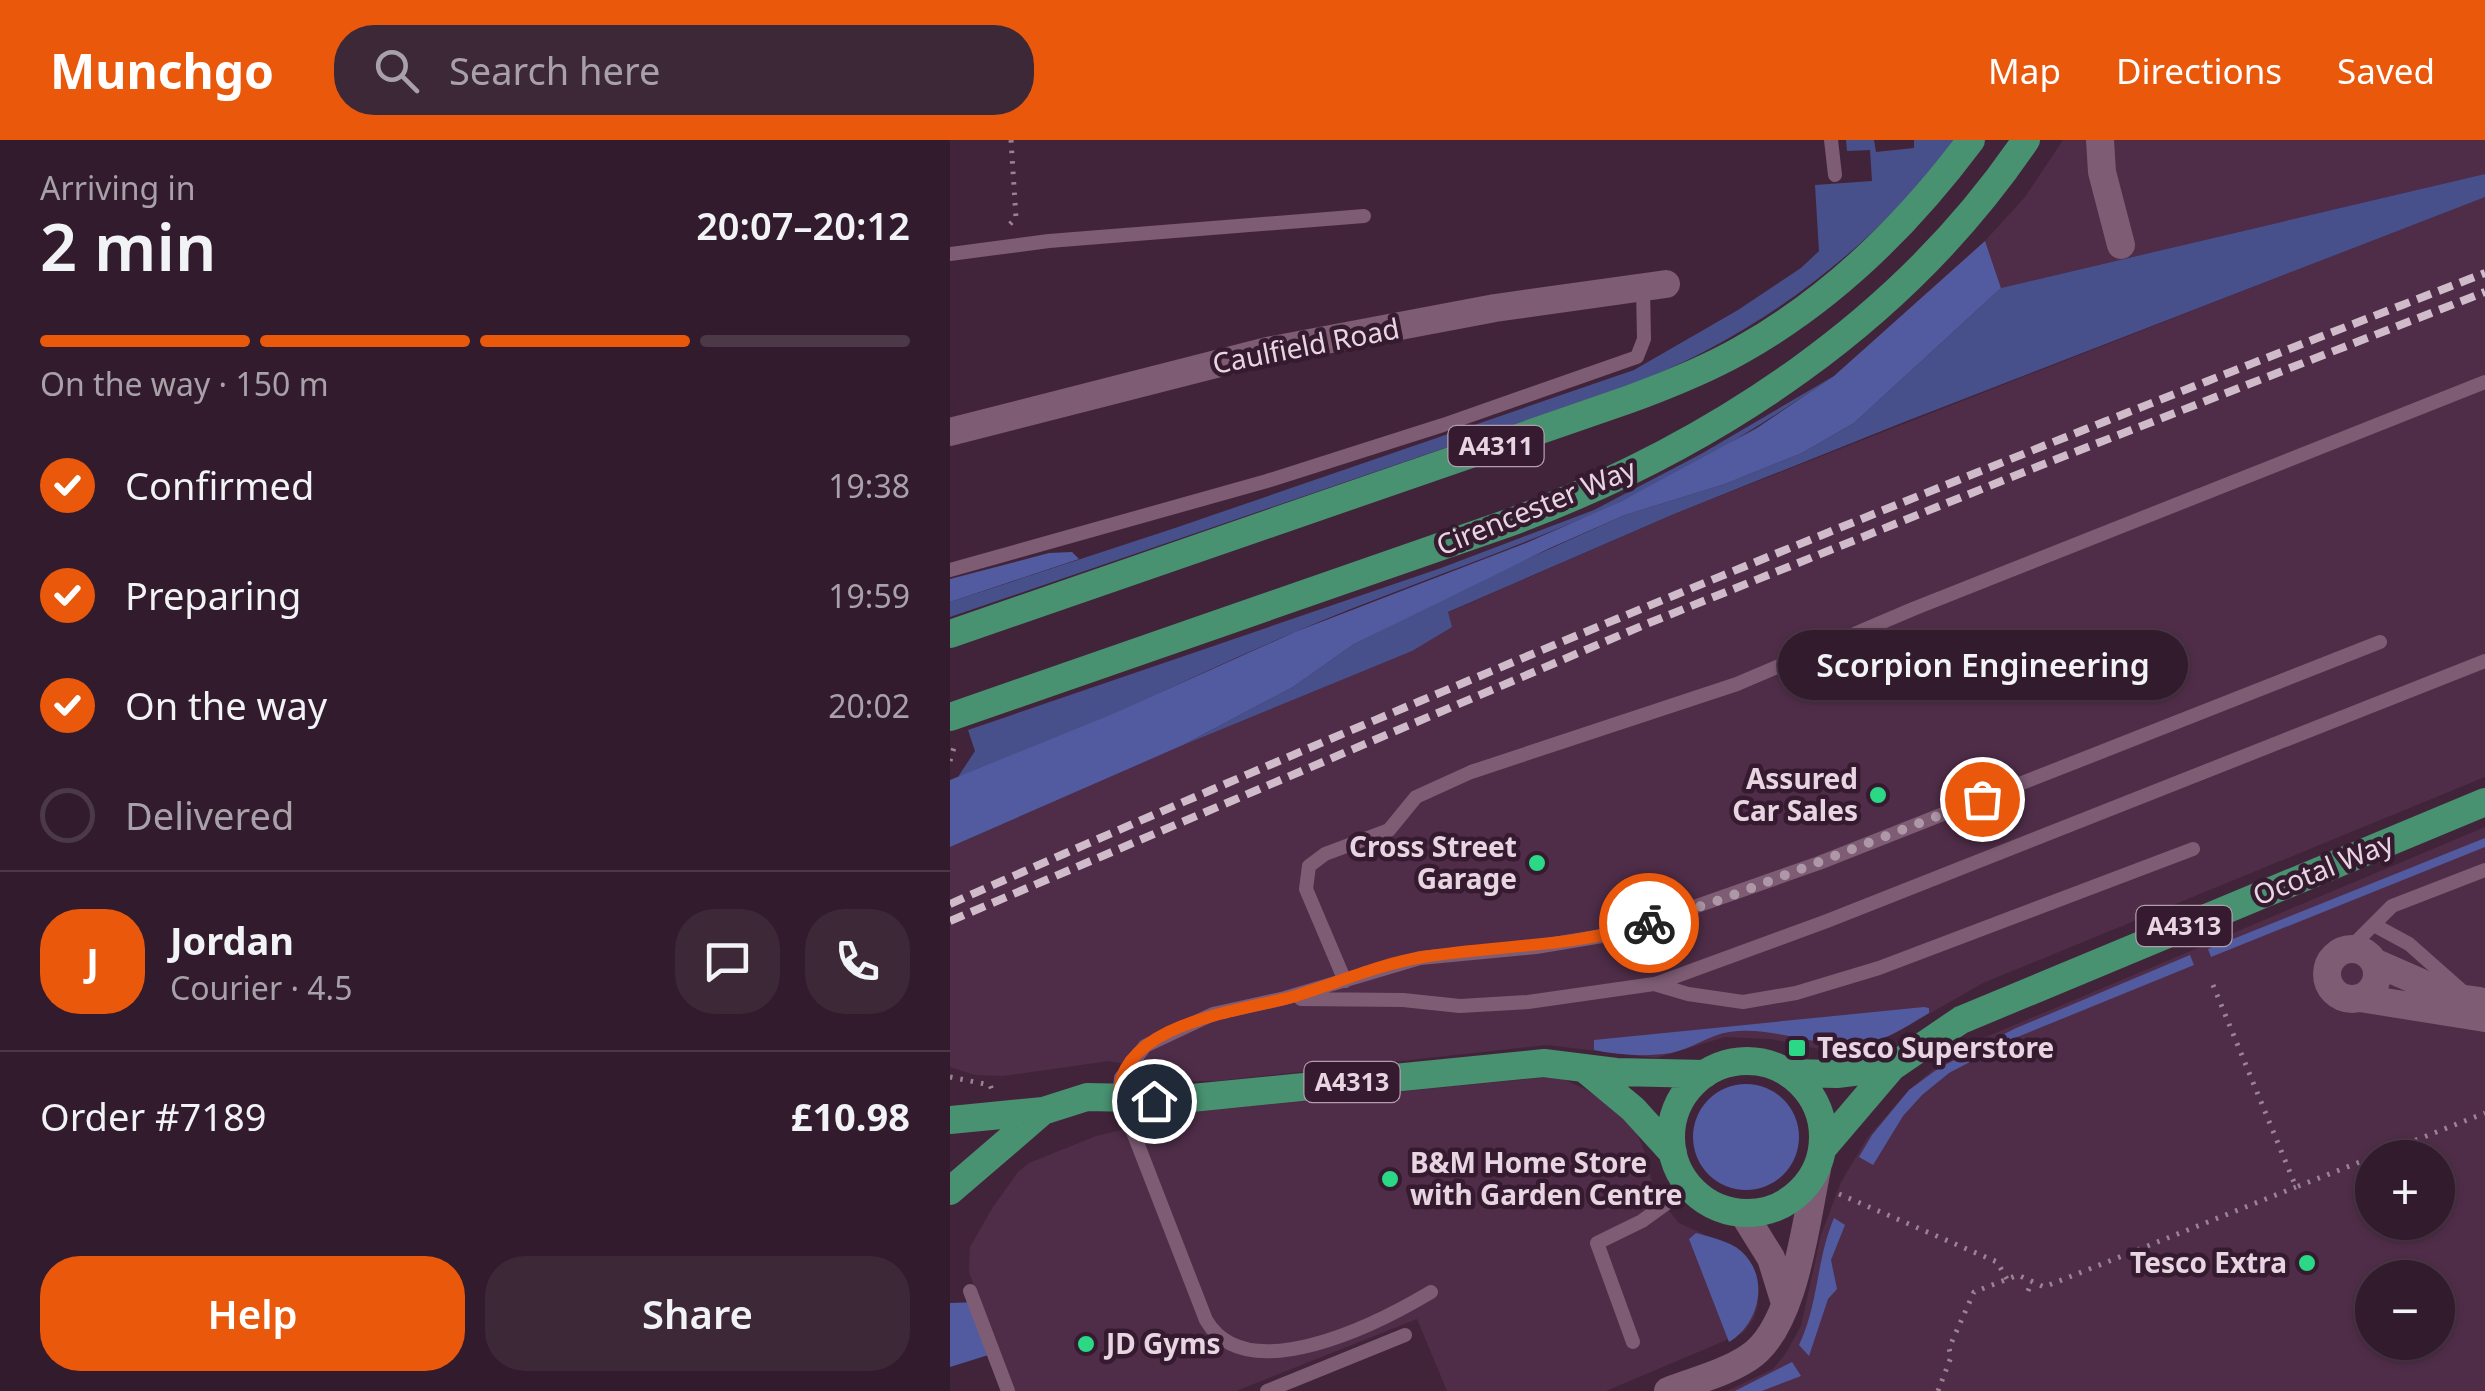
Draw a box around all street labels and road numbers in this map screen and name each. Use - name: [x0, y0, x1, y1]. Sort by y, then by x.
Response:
- street label: Caulfield Road: [1209, 308, 1402, 382]
- road number: A4311: [1448, 426, 1544, 466]
- street label: Cirencester Way: [1430, 449, 1642, 563]
- street label: Ocotal Way: [2247, 822, 2399, 913]
- road number: A4313: [2136, 906, 2232, 946]
- road number: A4313: [1304, 1062, 1400, 1102]

